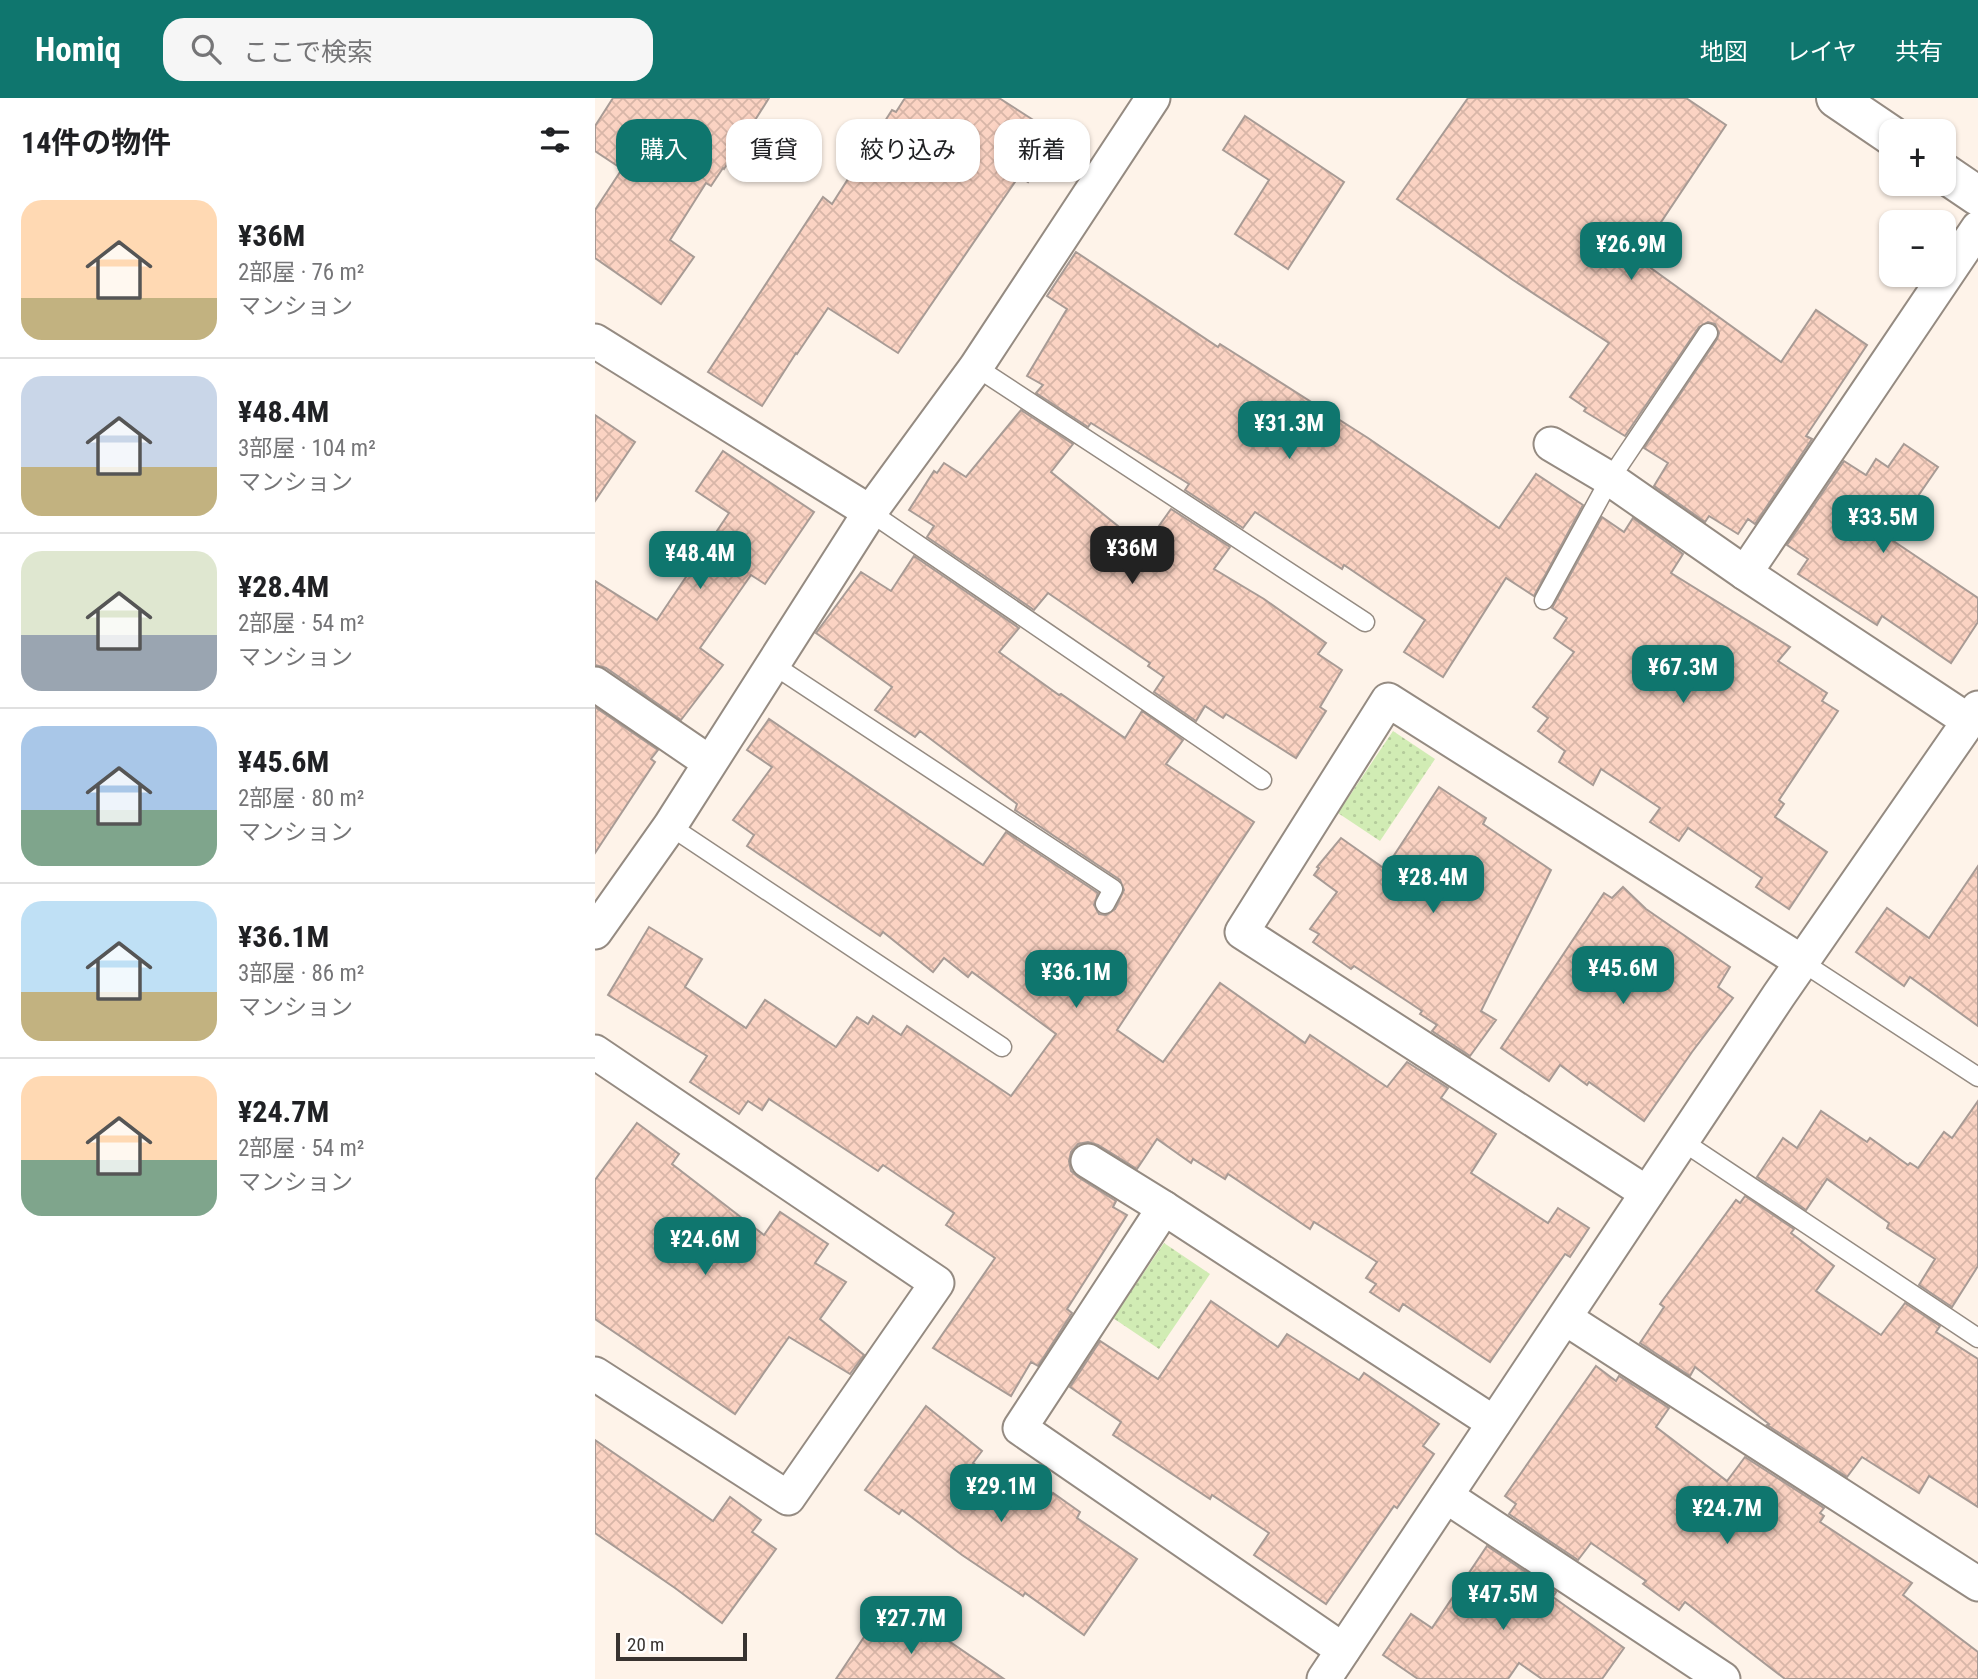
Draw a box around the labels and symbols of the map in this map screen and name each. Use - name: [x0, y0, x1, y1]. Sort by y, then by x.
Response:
- pin: ¥26.9M: [1574, 222, 1688, 282]
- pin: ¥31.3M: [1232, 402, 1346, 461]
- pin: ¥33.5M: [1826, 496, 1940, 555]
- pin: ¥36M: [1091, 526, 1173, 586]
- pin: ¥48.4M: [643, 532, 757, 591]
- pin: ¥67.3M: [1626, 646, 1740, 705]
- pin: ¥28.4M: [1376, 856, 1490, 915]
- pin: ¥45.6M: [1566, 946, 1680, 1006]
- pin: ¥36.1M: [1019, 950, 1133, 1010]
- pin: ¥24.6M: [648, 1218, 762, 1277]
- pin: ¥29.1M: [944, 1464, 1058, 1524]
- pin: ¥24.7M: [1670, 1486, 1784, 1546]
- pin: ¥47.5M: [1446, 1572, 1560, 1632]
- pin: ¥27.7M: [854, 1596, 968, 1656]
- scale bar: [616, 1630, 747, 1662]

